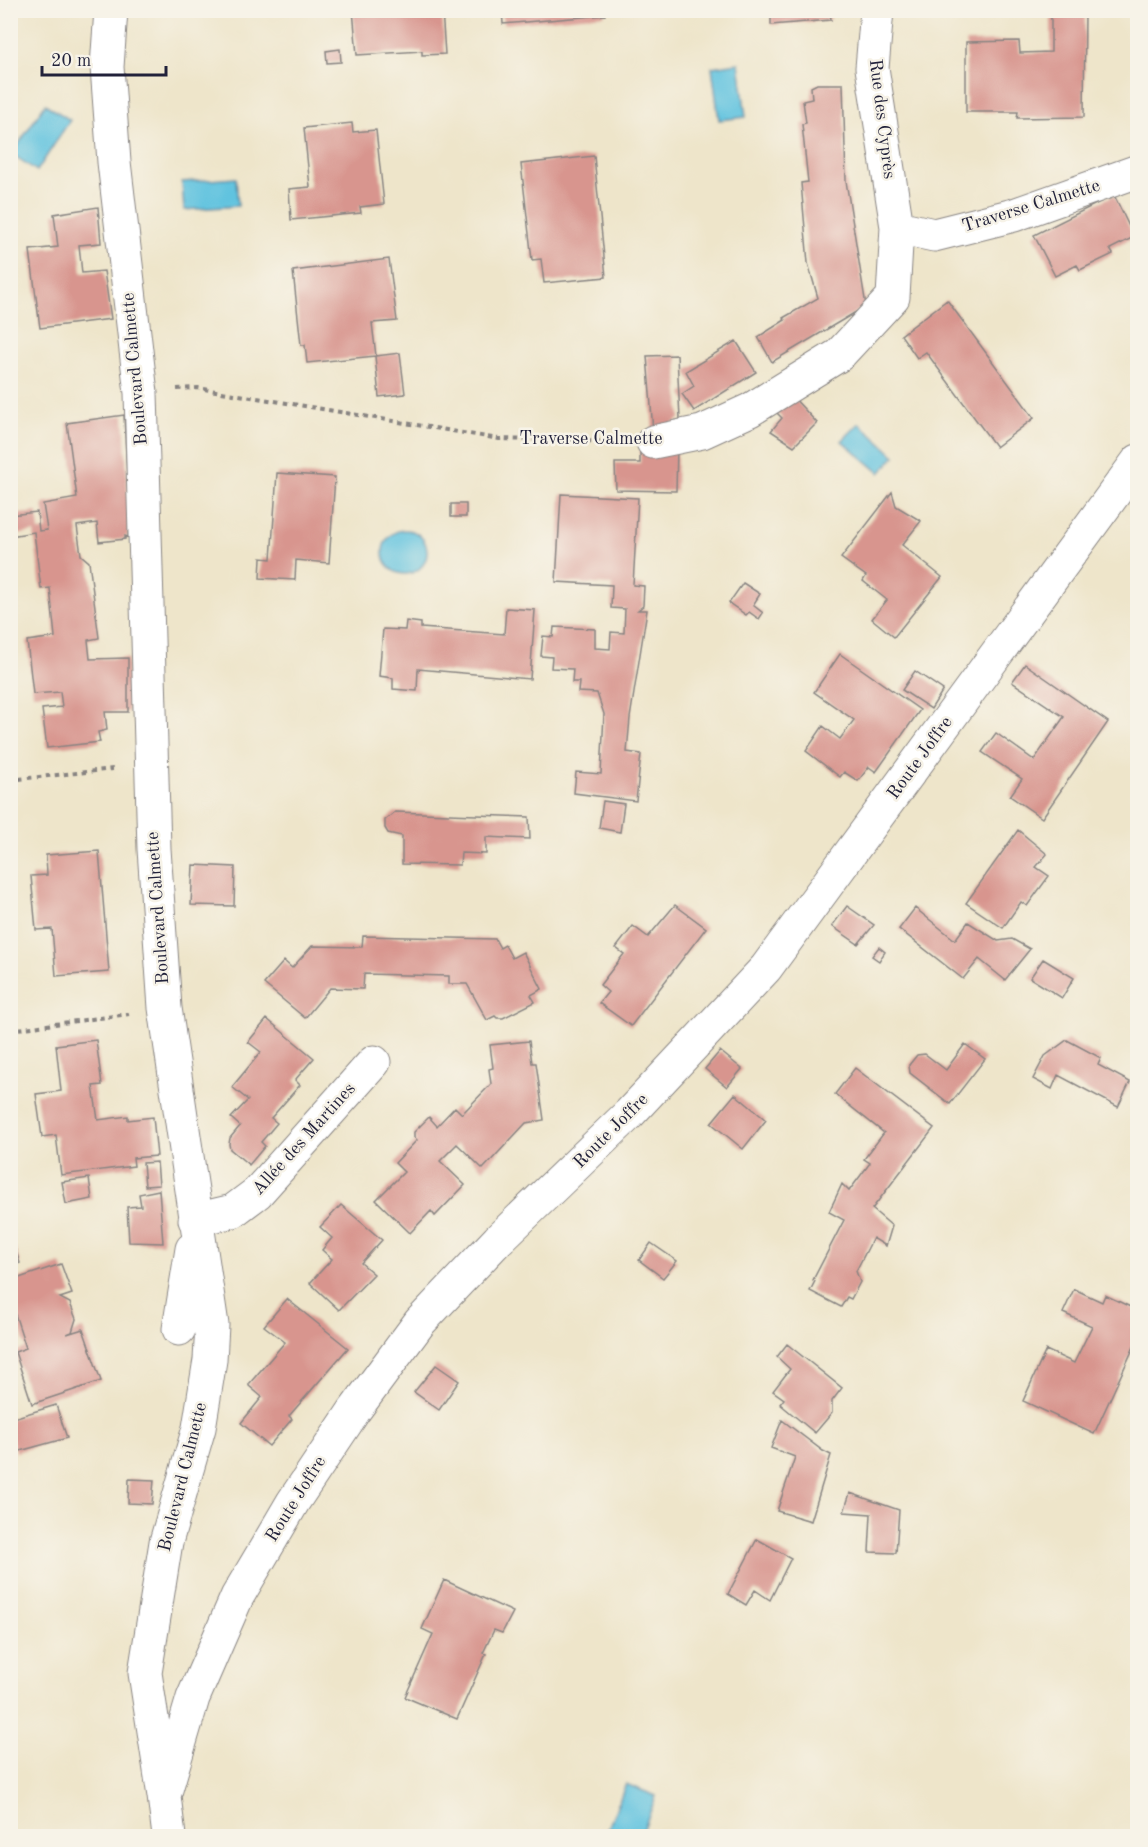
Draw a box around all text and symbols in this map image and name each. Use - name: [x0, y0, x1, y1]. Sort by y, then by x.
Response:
- scale bar: [42, 39, 166, 77]
- text: 20 m: [51, 52, 91, 70]
- street label: Rue des Cyprès: [866, 58, 898, 180]
- street label: Traverse Calmette: [960, 176, 1102, 236]
- street label: Boulevard Calmette: [119, 292, 151, 446]
- street label: Traverse Calmette: [519, 430, 663, 448]
- street label: Route Joffre: [884, 713, 956, 803]
- street label: Boulevard Calmette: [144, 831, 172, 985]
- street label: Allée des Martines: [249, 1079, 359, 1199]
- street label: Route Joffre: [570, 1090, 652, 1172]
- street label: Boulevard Calmette: [156, 1401, 210, 1553]
- street label: Route Joffre: [263, 1453, 329, 1545]

